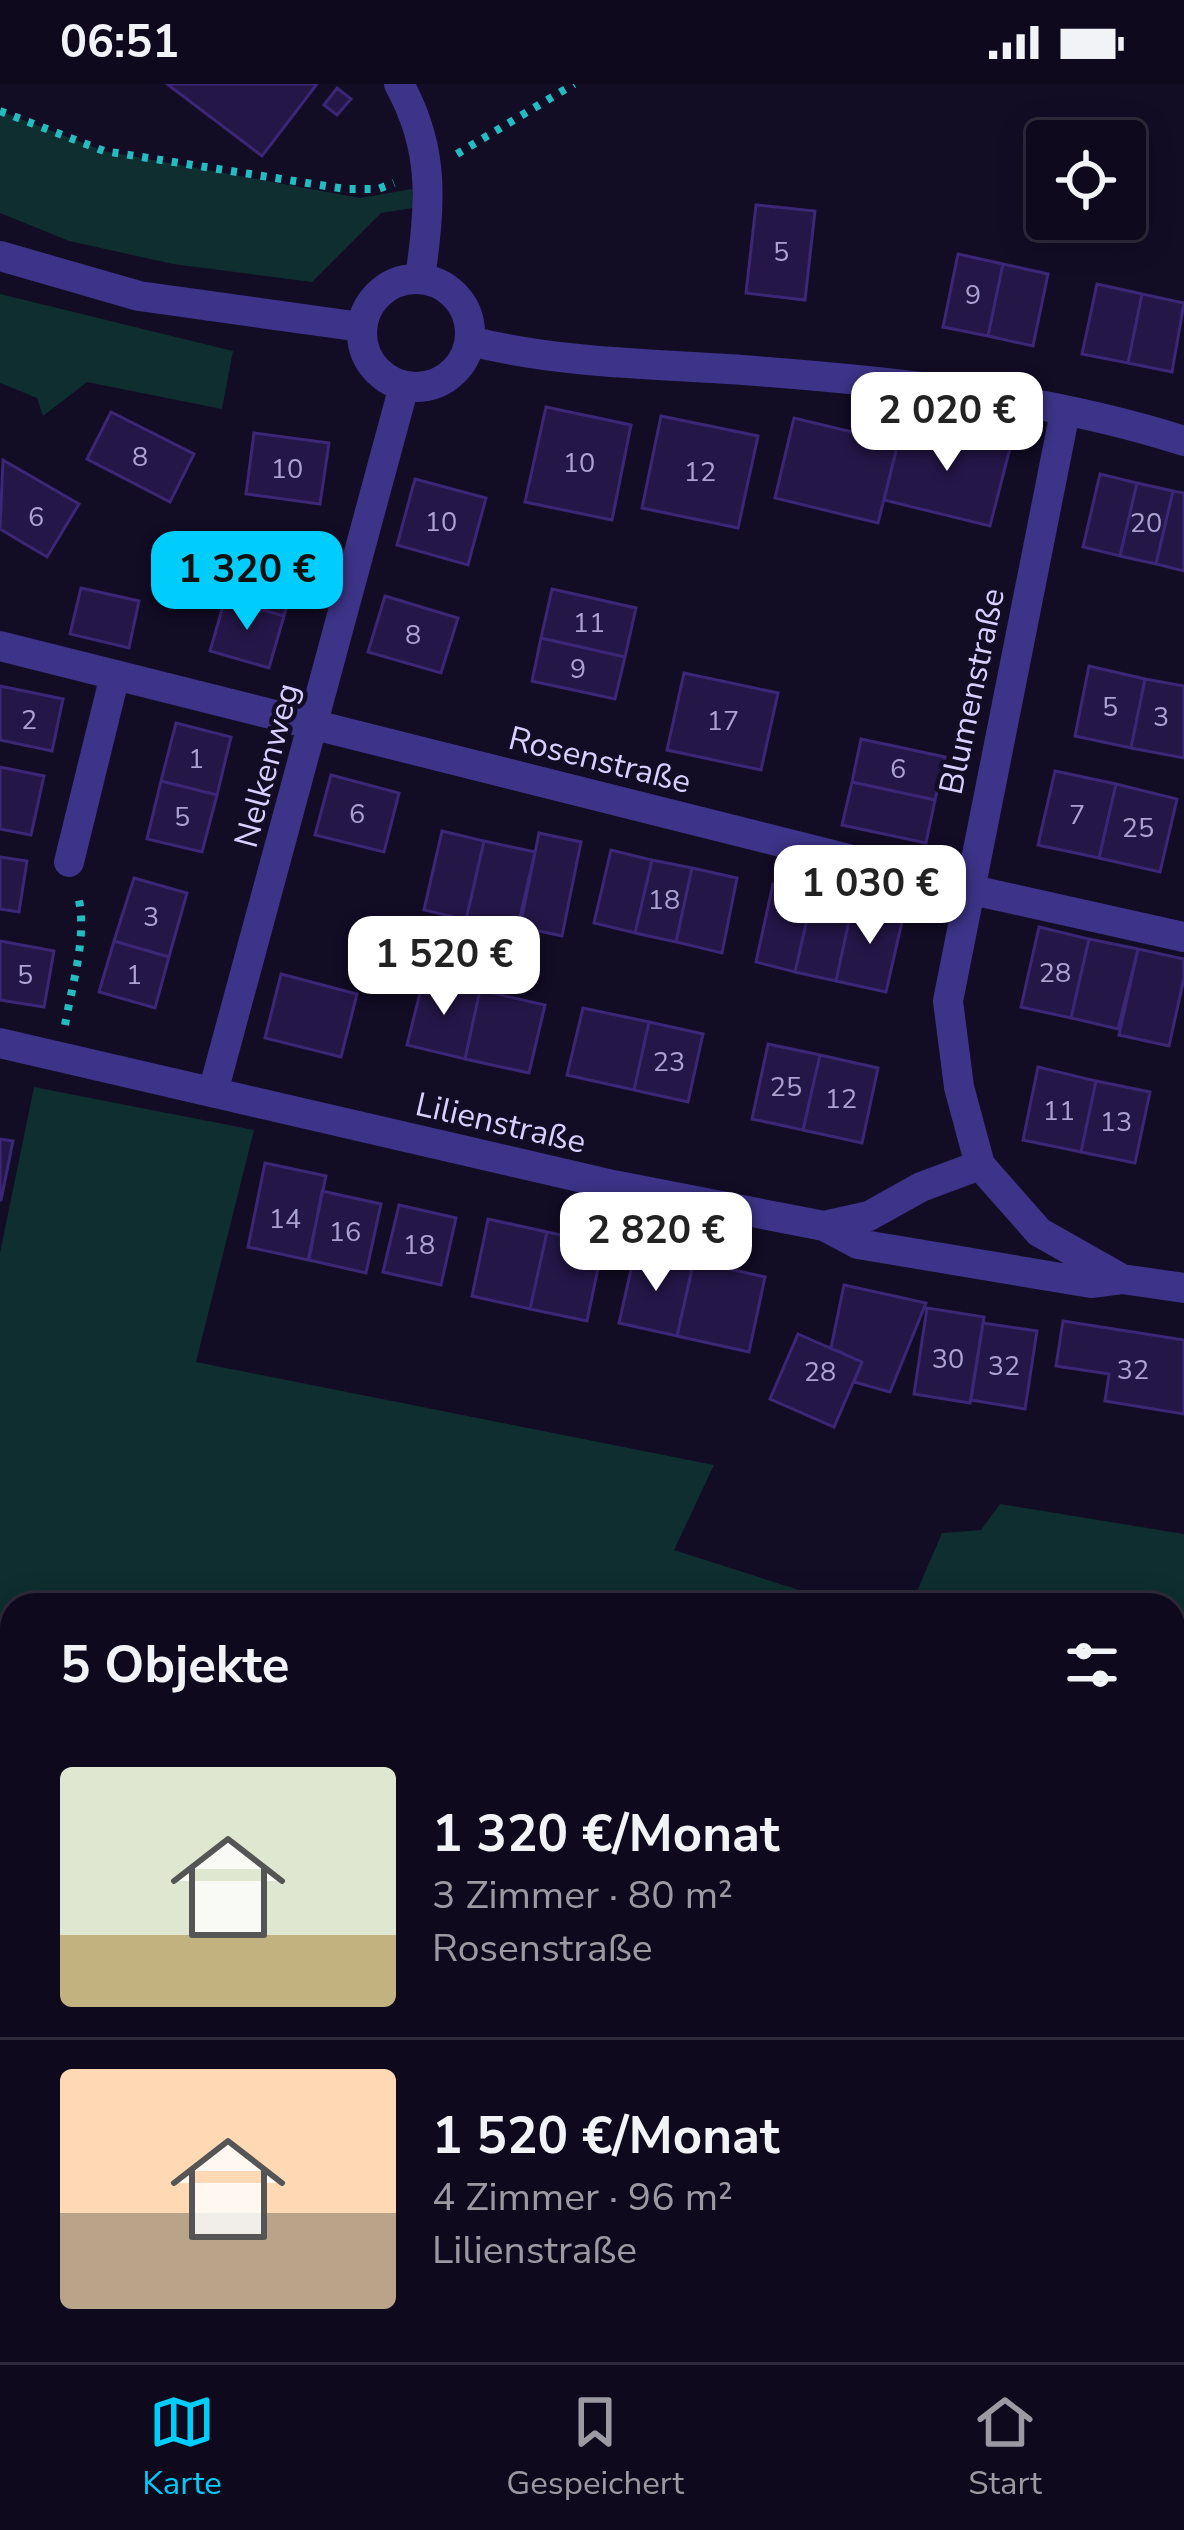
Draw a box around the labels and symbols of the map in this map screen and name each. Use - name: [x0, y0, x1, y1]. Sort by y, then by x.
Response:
- house number: 5: [773, 234, 789, 271]
- house number: 9: [965, 277, 981, 314]
- pin: 2 020 €: [836, 372, 1058, 474]
- house number: 8: [132, 439, 148, 476]
- house number: 10: [563, 445, 595, 482]
- house number: 10: [271, 451, 303, 488]
- house number: 12: [684, 454, 716, 491]
- house number: 6: [28, 499, 44, 536]
- house number: 10: [425, 504, 457, 541]
- house number: 20: [1130, 505, 1162, 542]
- pin: 1 320 €: [136, 531, 358, 633]
- street label: Blumenstraße: [929, 584, 1016, 798]
- house number: 11: [573, 605, 605, 642]
- house number: 8: [405, 617, 421, 654]
- house number: 9: [570, 651, 586, 688]
- street label: Nelkenweg: [224, 678, 311, 853]
- house number: 5: [1102, 689, 1118, 726]
- house number: 3: [1153, 699, 1169, 736]
- house number: 2: [21, 702, 37, 739]
- house number: 17: [707, 703, 739, 740]
- street label: Rosenstraße: [504, 716, 696, 805]
- house number: 1: [188, 741, 204, 778]
- house number: 6: [890, 751, 906, 788]
- house number: 6: [349, 796, 365, 833]
- house number: 7: [1069, 797, 1085, 834]
- house number: 5: [174, 799, 190, 836]
- house number: 25: [1122, 810, 1154, 847]
- pin: 1 030 €: [759, 845, 981, 947]
- house number: 18: [648, 882, 680, 919]
- house number: 3: [143, 899, 159, 936]
- pin: 1 520 €: [333, 916, 555, 1018]
- house number: 28: [1039, 955, 1071, 992]
- house number: 5: [17, 957, 33, 994]
- house number: 1: [126, 957, 142, 994]
- house number: 23: [653, 1044, 685, 1081]
- house number: 25: [770, 1069, 802, 1106]
- house number: 12: [825, 1081, 857, 1118]
- street label: Lilienstraße: [411, 1082, 590, 1165]
- house number: 11: [1043, 1093, 1075, 1130]
- house number: 13: [1100, 1104, 1132, 1141]
- pin: 2 820 €: [545, 1192, 767, 1294]
- house number: 14: [269, 1201, 301, 1238]
- house number: 16: [329, 1214, 361, 1251]
- house number: 18: [403, 1227, 435, 1264]
- house number: 30: [932, 1341, 964, 1378]
- house number: 32: [988, 1348, 1020, 1385]
- house number: 32: [1117, 1352, 1149, 1389]
- house number: 28: [804, 1354, 836, 1391]

